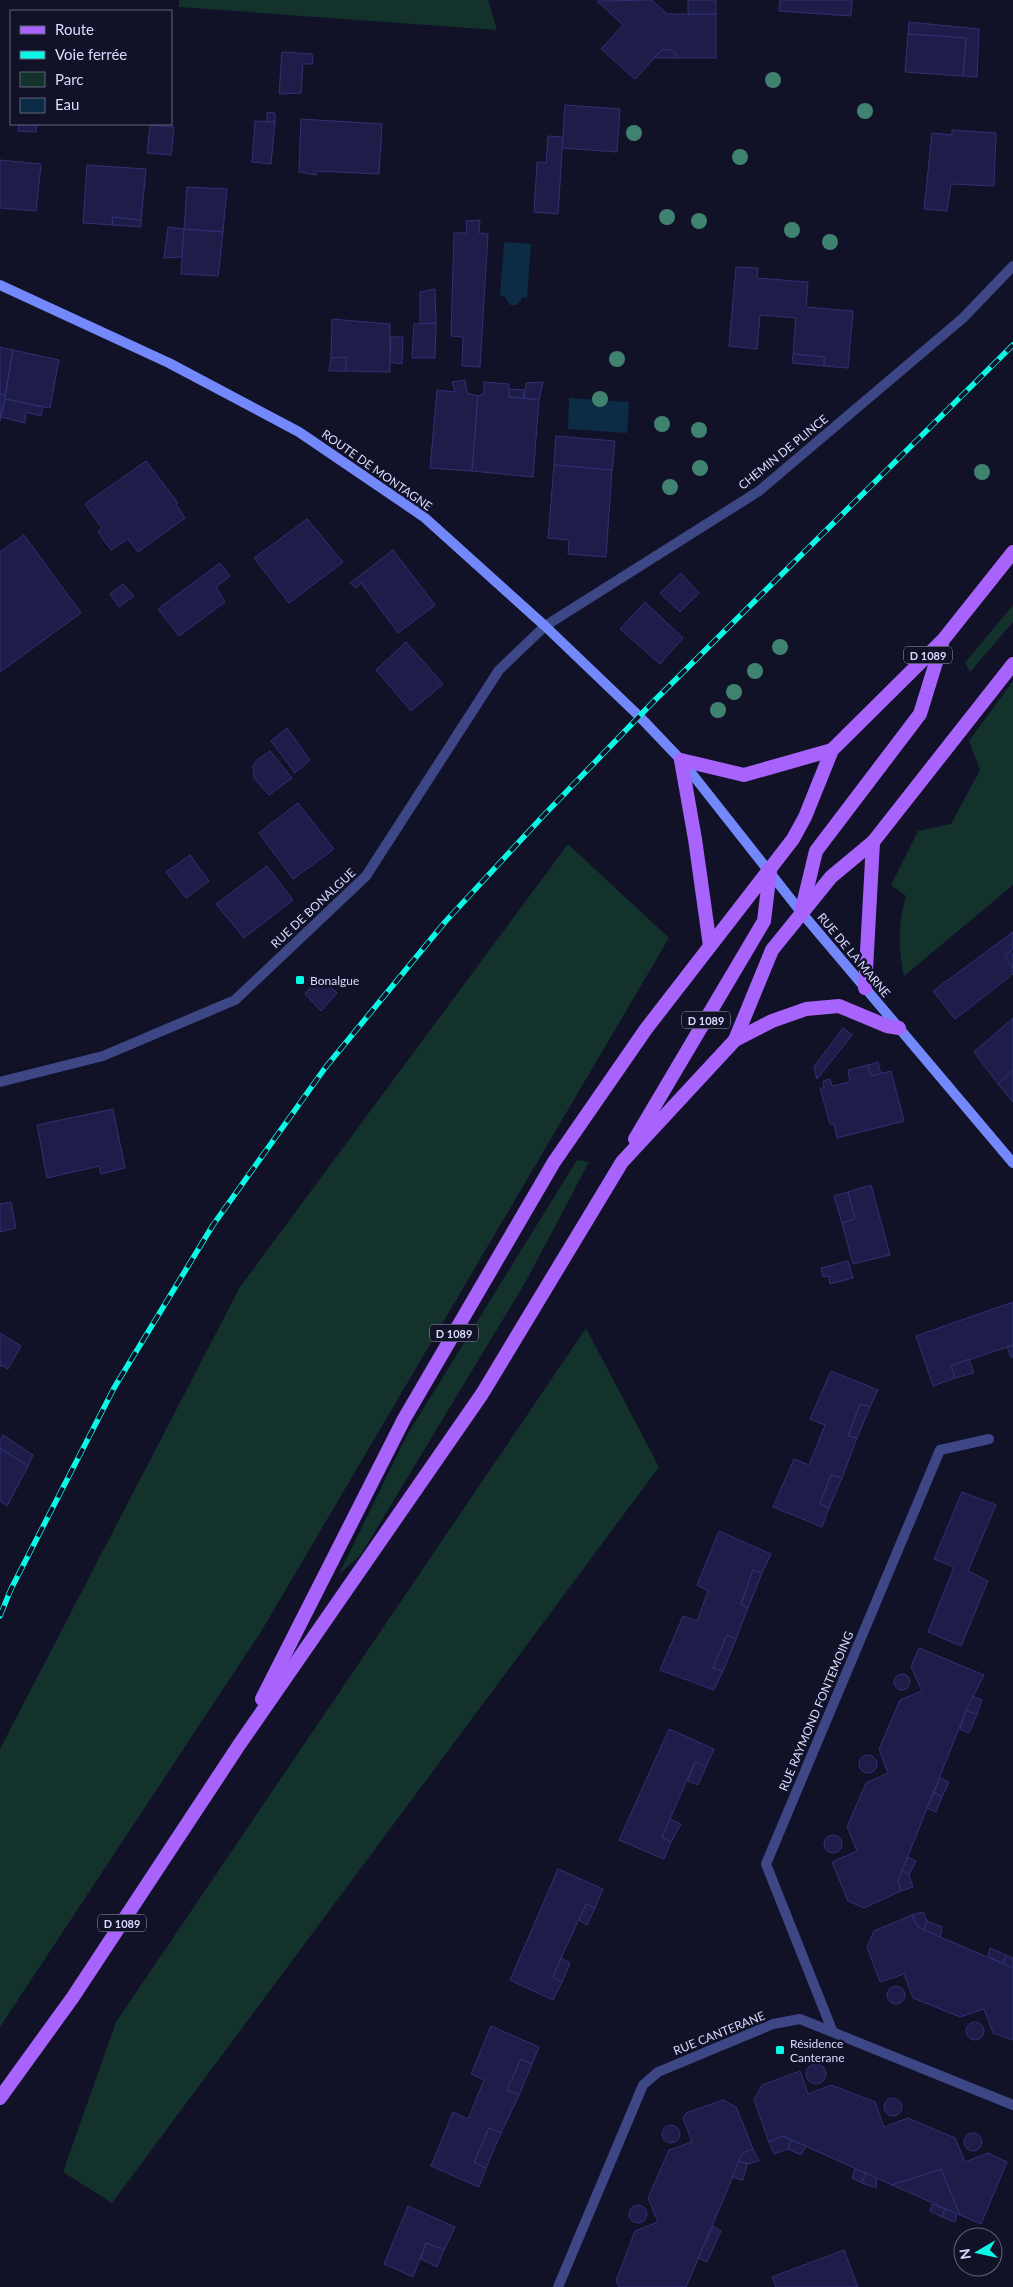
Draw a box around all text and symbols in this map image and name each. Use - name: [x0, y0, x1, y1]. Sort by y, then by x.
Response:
- legend: [10, 10, 172, 125]
- text: Route: [55, 20, 94, 38]
- text: Voie ferrée: [55, 45, 127, 63]
- text: Parc: [55, 70, 84, 88]
- text: Eau: [55, 95, 79, 113]
- street label: CHEMIN DE PLINCE: [735, 411, 831, 493]
- street label: ROUTE DE MONTAGNE: [319, 426, 435, 514]
- road number: D 1089: [904, 646, 952, 664]
- street label: RUE DE BONALGUE: [268, 865, 359, 951]
- street label: RUE DE LA MARNE: [814, 910, 894, 1000]
- place label: Bonalgue: [310, 973, 359, 988]
- marker: Bonalgue: [294, 974, 306, 986]
- road number: D 1089: [682, 1012, 730, 1028]
- road number: D 1089: [430, 1325, 478, 1342]
- street label: RUE RAYMOND FONTEMOING: [775, 1629, 857, 1793]
- road number: D 1089: [98, 1915, 146, 1932]
- street label: RUE CANTERANE: [671, 2008, 767, 2058]
- place label: Résidence Canterane: [790, 2036, 844, 2065]
- marker: Résidence Canterane: [774, 2044, 786, 2056]
- north arrow: [953, 2227, 1003, 2277]
- text: N: [955, 2247, 974, 2261]

